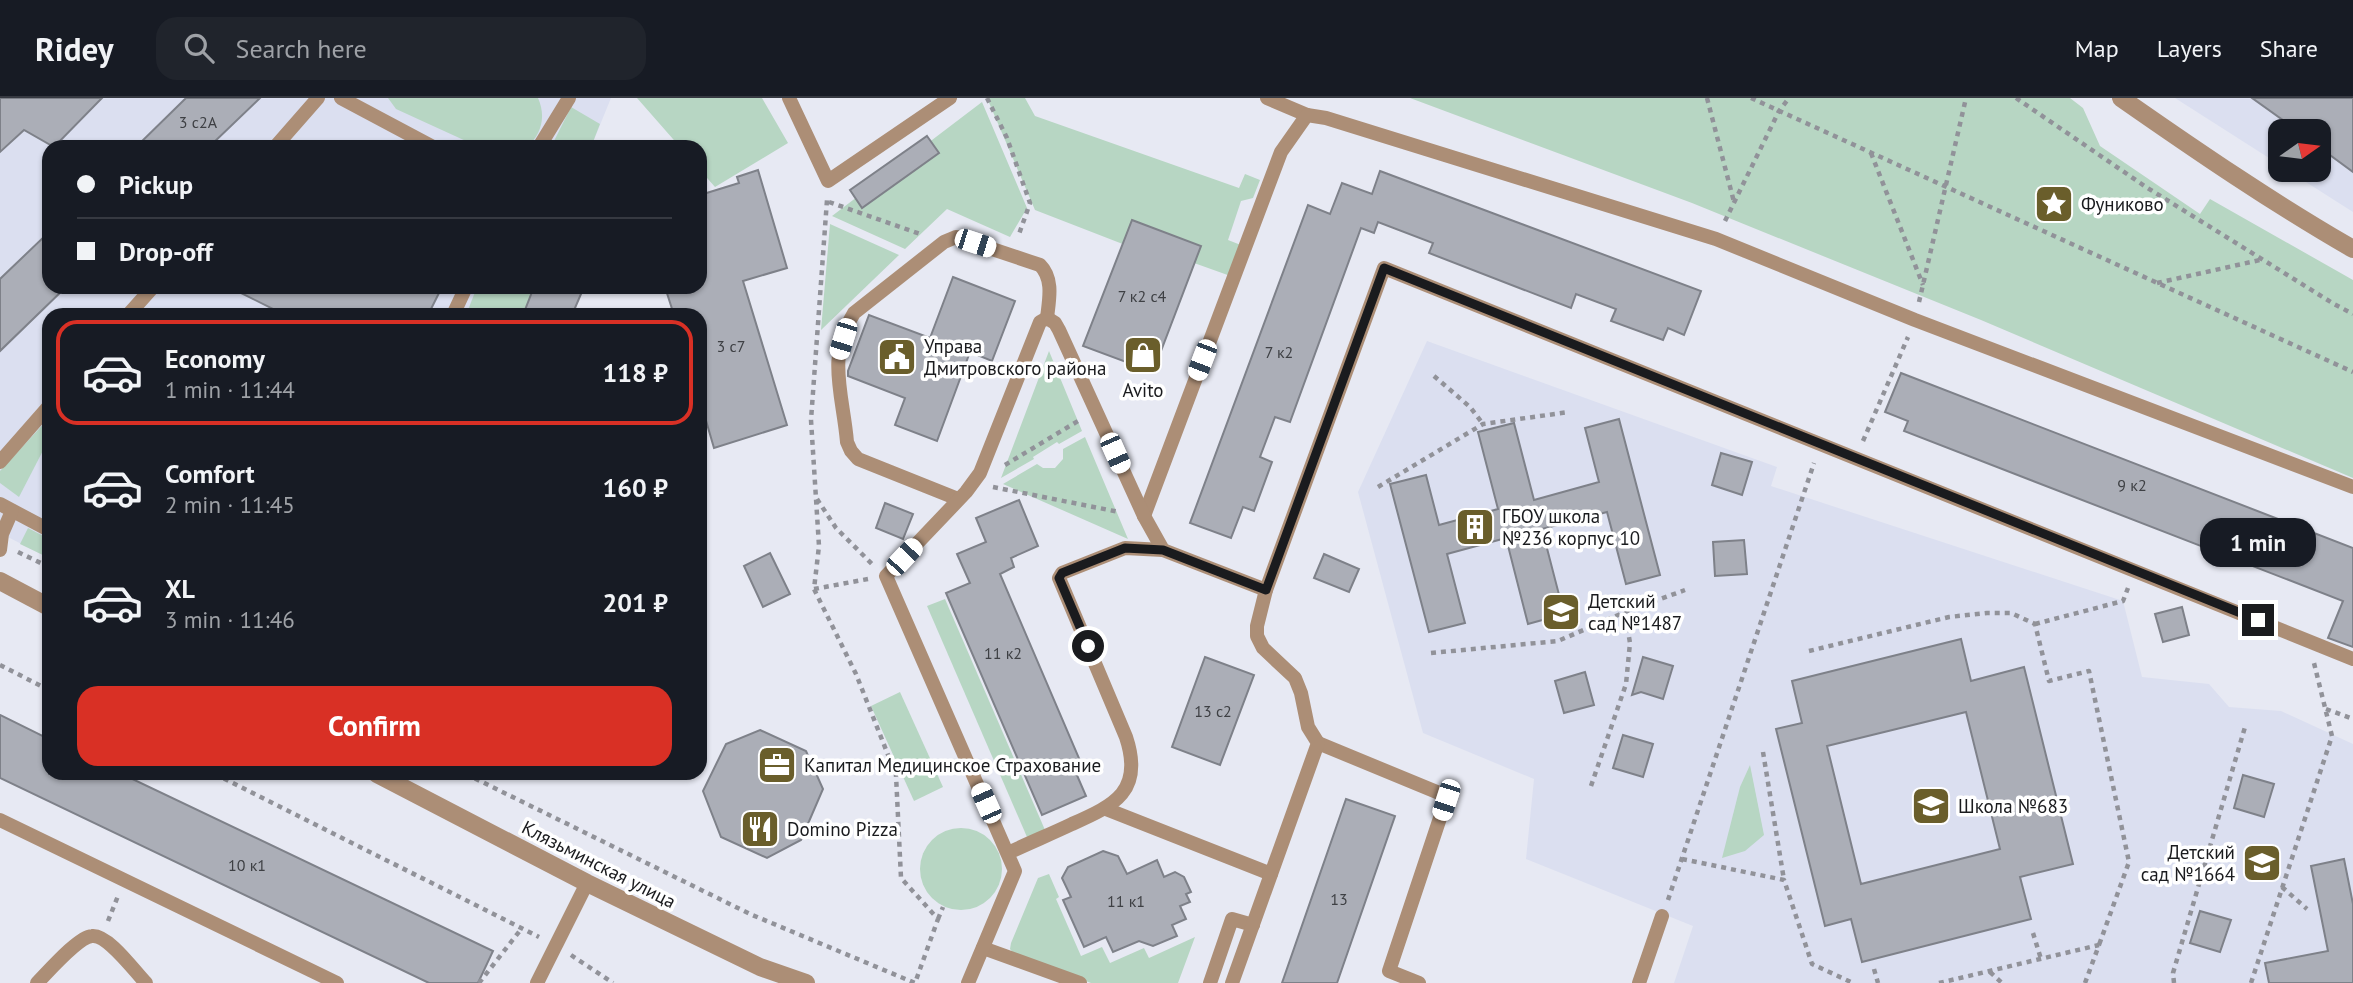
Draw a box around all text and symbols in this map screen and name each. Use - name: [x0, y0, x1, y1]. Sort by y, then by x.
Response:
- search box: [156, 17, 646, 80]
- text: Ridey: [35, 27, 114, 70]
- icon: search: [180, 29, 218, 67]
- text: Search here: [236, 32, 367, 65]
- text: Map: [2075, 33, 2119, 64]
- text: Layers: [2157, 33, 2222, 64]
- text: Share: [2260, 33, 2318, 64]
- house number: 3 с2А: [179, 112, 218, 132]
- north arrow: [2268, 119, 2331, 182]
- map controls: [2268, 119, 2331, 182]
- text: Pickup: [119, 168, 193, 201]
- place icon: Фуниково: [2033, 183, 2075, 225]
- place label: Фуниково: [2081, 192, 2164, 216]
- car: [952, 227, 999, 259]
- text: Drop-off: [119, 235, 213, 268]
- house number: 7 к2 с4: [1118, 286, 1167, 306]
- car: [827, 316, 860, 362]
- place label: Управа Дмитровского района: [924, 334, 1106, 380]
- shop icon: Avito: [1122, 334, 1164, 376]
- house number: 3 с7: [717, 336, 745, 356]
- public building icon: Управа Дмитровского района: [876, 336, 918, 378]
- car: [1185, 337, 1220, 383]
- icon: car: [81, 341, 144, 404]
- text: Economy: [165, 342, 265, 375]
- house number: 7 к2: [1265, 342, 1293, 362]
- text: 118 ₽: [602, 356, 668, 389]
- text: 1 min · 11:44: [165, 375, 295, 404]
- place label: Avito: [1122, 378, 1164, 402]
- car: [1097, 430, 1134, 476]
- icon: car: [81, 456, 144, 519]
- text: Comfort: [165, 457, 255, 490]
- text: 160 ₽: [602, 471, 668, 504]
- house number: 9 к2: [2117, 475, 2147, 495]
- text: 2 min · 11:45: [165, 490, 295, 519]
- place label: ГБОУ школа №236 корпус 10: [1502, 504, 1640, 550]
- building icon: ГБОУ школа №236 корпус 10: [1454, 506, 1496, 548]
- callout: 1 min: [2200, 518, 2316, 568]
- text: 1 min: [2230, 528, 2286, 557]
- car: [882, 534, 927, 580]
- icon: car: [81, 571, 144, 634]
- text: XL: [165, 572, 195, 605]
- text: 201 ₽: [602, 586, 668, 619]
- place label: Детский сад №1487: [1588, 589, 1682, 635]
- school or university icon: Детский сад №1487: [1540, 591, 1582, 633]
- route end: [2242, 604, 2274, 636]
- text: 3 min · 11:46: [165, 605, 295, 634]
- route start: [1072, 630, 1104, 662]
- house number: 11 к2: [984, 643, 1022, 663]
- button: Confirm: [77, 686, 672, 766]
- house number: 13 с2: [1194, 701, 1232, 721]
- office icon: Капитал Медицинское Страхование: [756, 744, 798, 786]
- place label: Капитал Медицинское Страхование: [804, 753, 1101, 777]
- car: [1430, 777, 1463, 823]
- car: [968, 780, 1005, 826]
- school or university icon: Школа №683: [1910, 785, 1952, 827]
- place label: Школа №683: [1958, 794, 2068, 818]
- restaurant icon: Domino Pizza: [739, 808, 781, 850]
- street label: Клязьминская улица: [518, 815, 680, 913]
- place label: Domino Pizza: [787, 817, 898, 841]
- place label: Детский сад №1664: [2141, 840, 2235, 886]
- school or university icon: Детский сад №1664: [2241, 842, 2283, 884]
- house number: 10 к1: [228, 855, 266, 875]
- house number: 13: [1330, 889, 1348, 909]
- house number: 11 к1: [1107, 891, 1145, 911]

